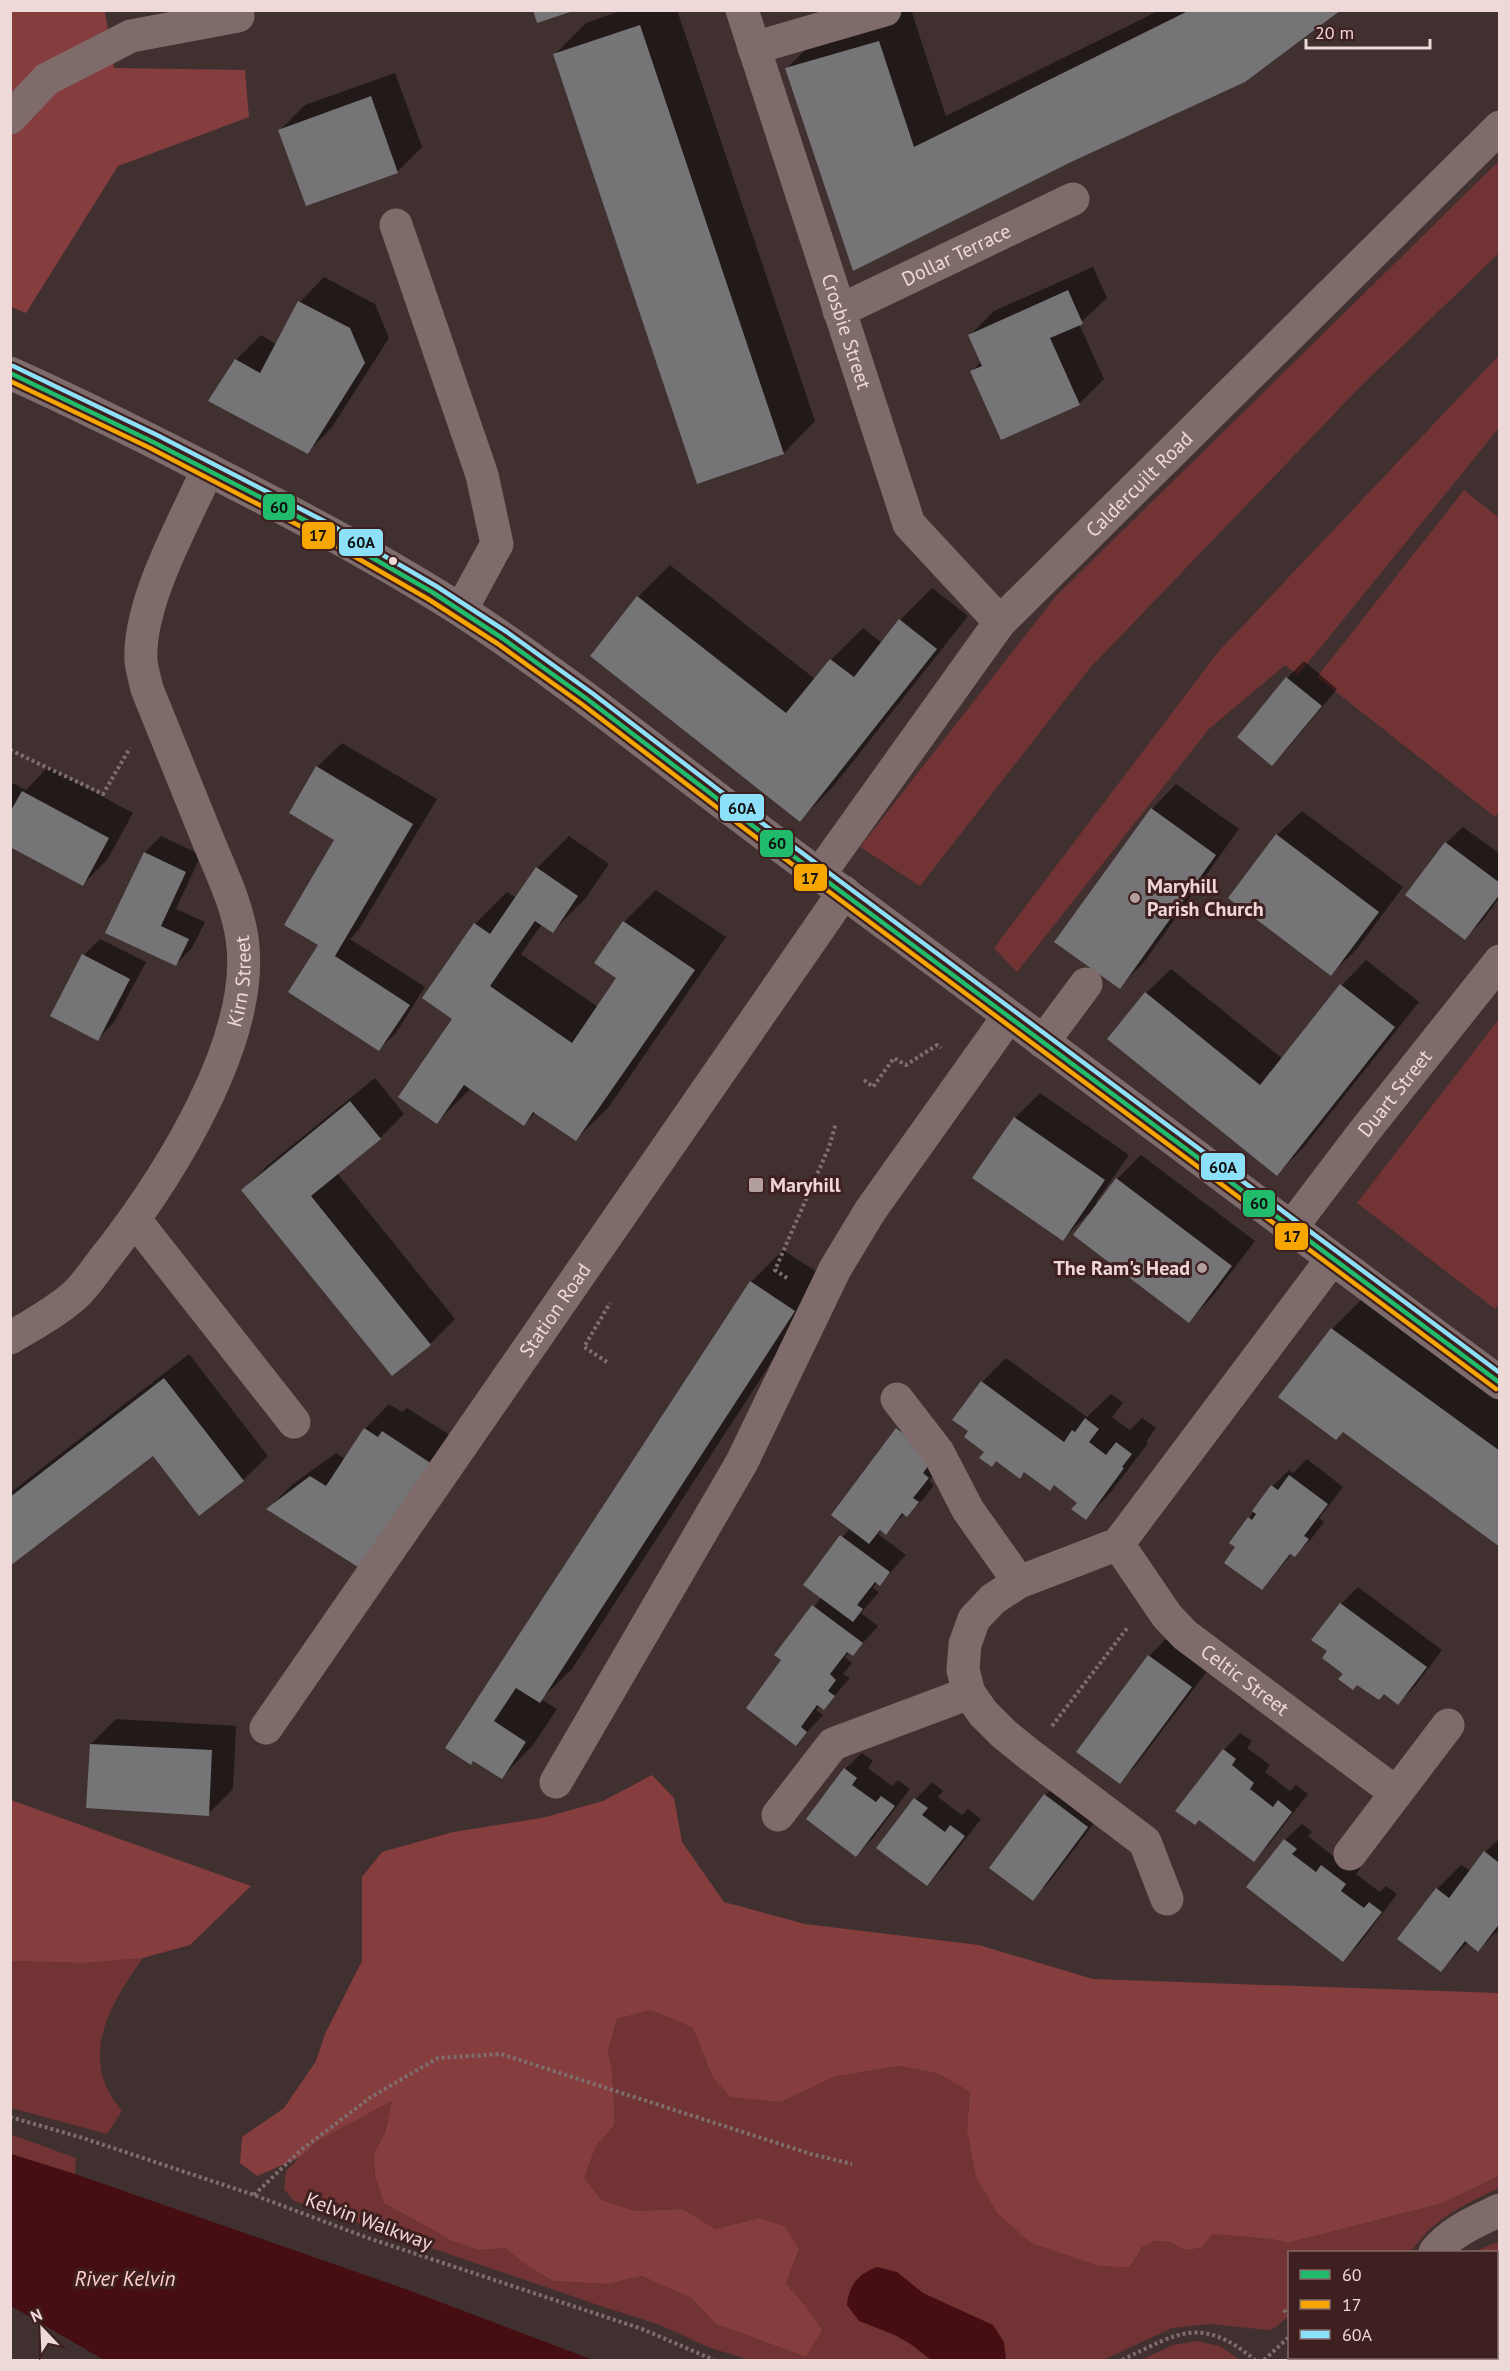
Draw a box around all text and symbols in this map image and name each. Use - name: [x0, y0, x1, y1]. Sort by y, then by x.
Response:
- scale bar: [1306, 12, 1430, 50]
- text: 20 m: [1315, 21, 1354, 44]
- street label: Dollar Terrace: [897, 218, 1015, 292]
- street label: Crosbie Street: [816, 270, 877, 393]
- street label: Caldercuilt Road: [1080, 426, 1198, 543]
- line badge: 60: [262, 493, 296, 521]
- text: 60: [270, 497, 288, 517]
- line badge: 17: [301, 521, 336, 550]
- text: 17: [309, 525, 327, 545]
- line badge: 60A: [338, 528, 384, 557]
- text: 60A: [347, 532, 375, 552]
- unlabelled marker: [387, 555, 399, 567]
- line badge: 60A: [719, 793, 765, 822]
- text: 60A: [728, 798, 756, 818]
- line badge: 60: [759, 829, 794, 858]
- text: 60: [768, 833, 786, 853]
- line badge: 17: [793, 863, 828, 892]
- text: 17: [801, 868, 819, 888]
- place label: Maryhill Parish Church: [1147, 873, 1264, 922]
- marker: Maryhill Parish Church: [1128, 891, 1142, 905]
- street label: Kirn Street: [221, 934, 257, 1030]
- street label: Duart Street: [1352, 1044, 1437, 1142]
- line badge: 60A: [1200, 1152, 1246, 1181]
- text: 60A: [1209, 1157, 1237, 1177]
- place label: Maryhill: [770, 1172, 841, 1198]
- marker: Maryhill: [747, 1176, 765, 1194]
- line badge: 60: [1242, 1189, 1276, 1218]
- text: 60: [1250, 1193, 1268, 1213]
- line badge: 17: [1274, 1222, 1309, 1251]
- text: 17: [1283, 1226, 1301, 1246]
- place label: The Ram's Head: [1053, 1255, 1190, 1281]
- street label: Station Road: [513, 1258, 597, 1362]
- marker: The Ram's Head: [1195, 1261, 1209, 1275]
- street label: Celtic Street: [1195, 1638, 1294, 1721]
- street label: Kelvin Walkway: [302, 2186, 437, 2256]
- legend: [1288, 2251, 1498, 2359]
- text: 60: [1342, 2263, 1362, 2286]
- water label: River Kelvin: [75, 2265, 176, 2292]
- text: 17: [1342, 2293, 1362, 2316]
- north arrow: [12, 2299, 72, 2359]
- text: N: [27, 2304, 45, 2326]
- text: 60A: [1342, 2323, 1373, 2346]

